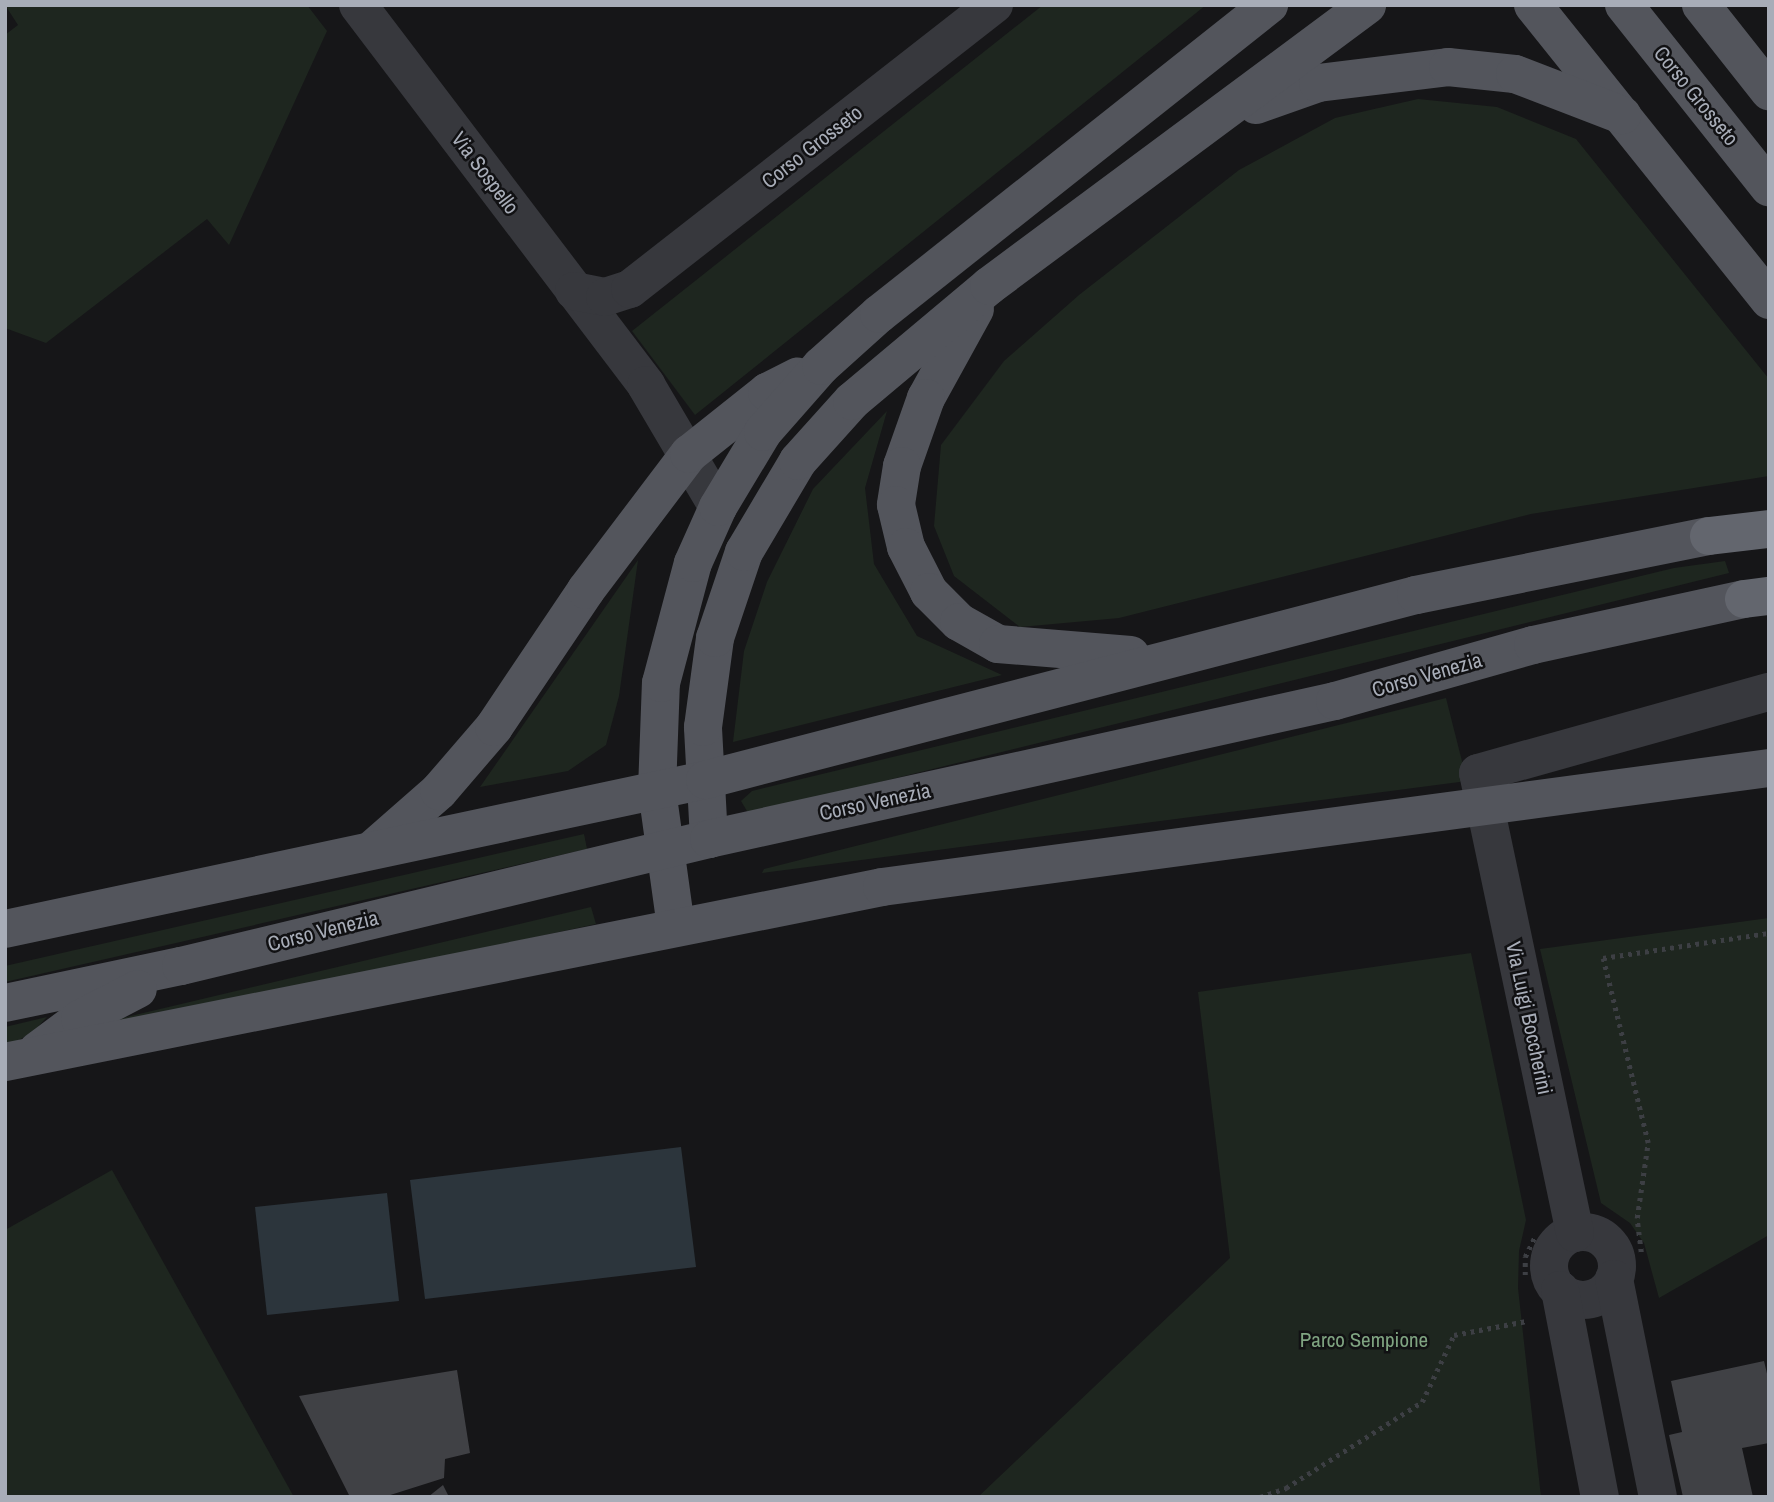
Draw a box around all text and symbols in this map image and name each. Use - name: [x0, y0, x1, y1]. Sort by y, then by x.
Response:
- street label: Corso Grosseto: [1648, 41, 1744, 151]
- street label: Corso Grosseto: [757, 100, 867, 194]
- street label: Via Sospello: [446, 127, 524, 219]
- street label: Corso Venezia: [1369, 647, 1485, 703]
- street label: Corso Venezia: [817, 778, 933, 826]
- street label: Corso Venezia: [265, 905, 381, 957]
- street label: Via Luigi Boccherini: [1500, 939, 1558, 1097]
- park label: Parco Sempione: [1300, 1327, 1428, 1353]

